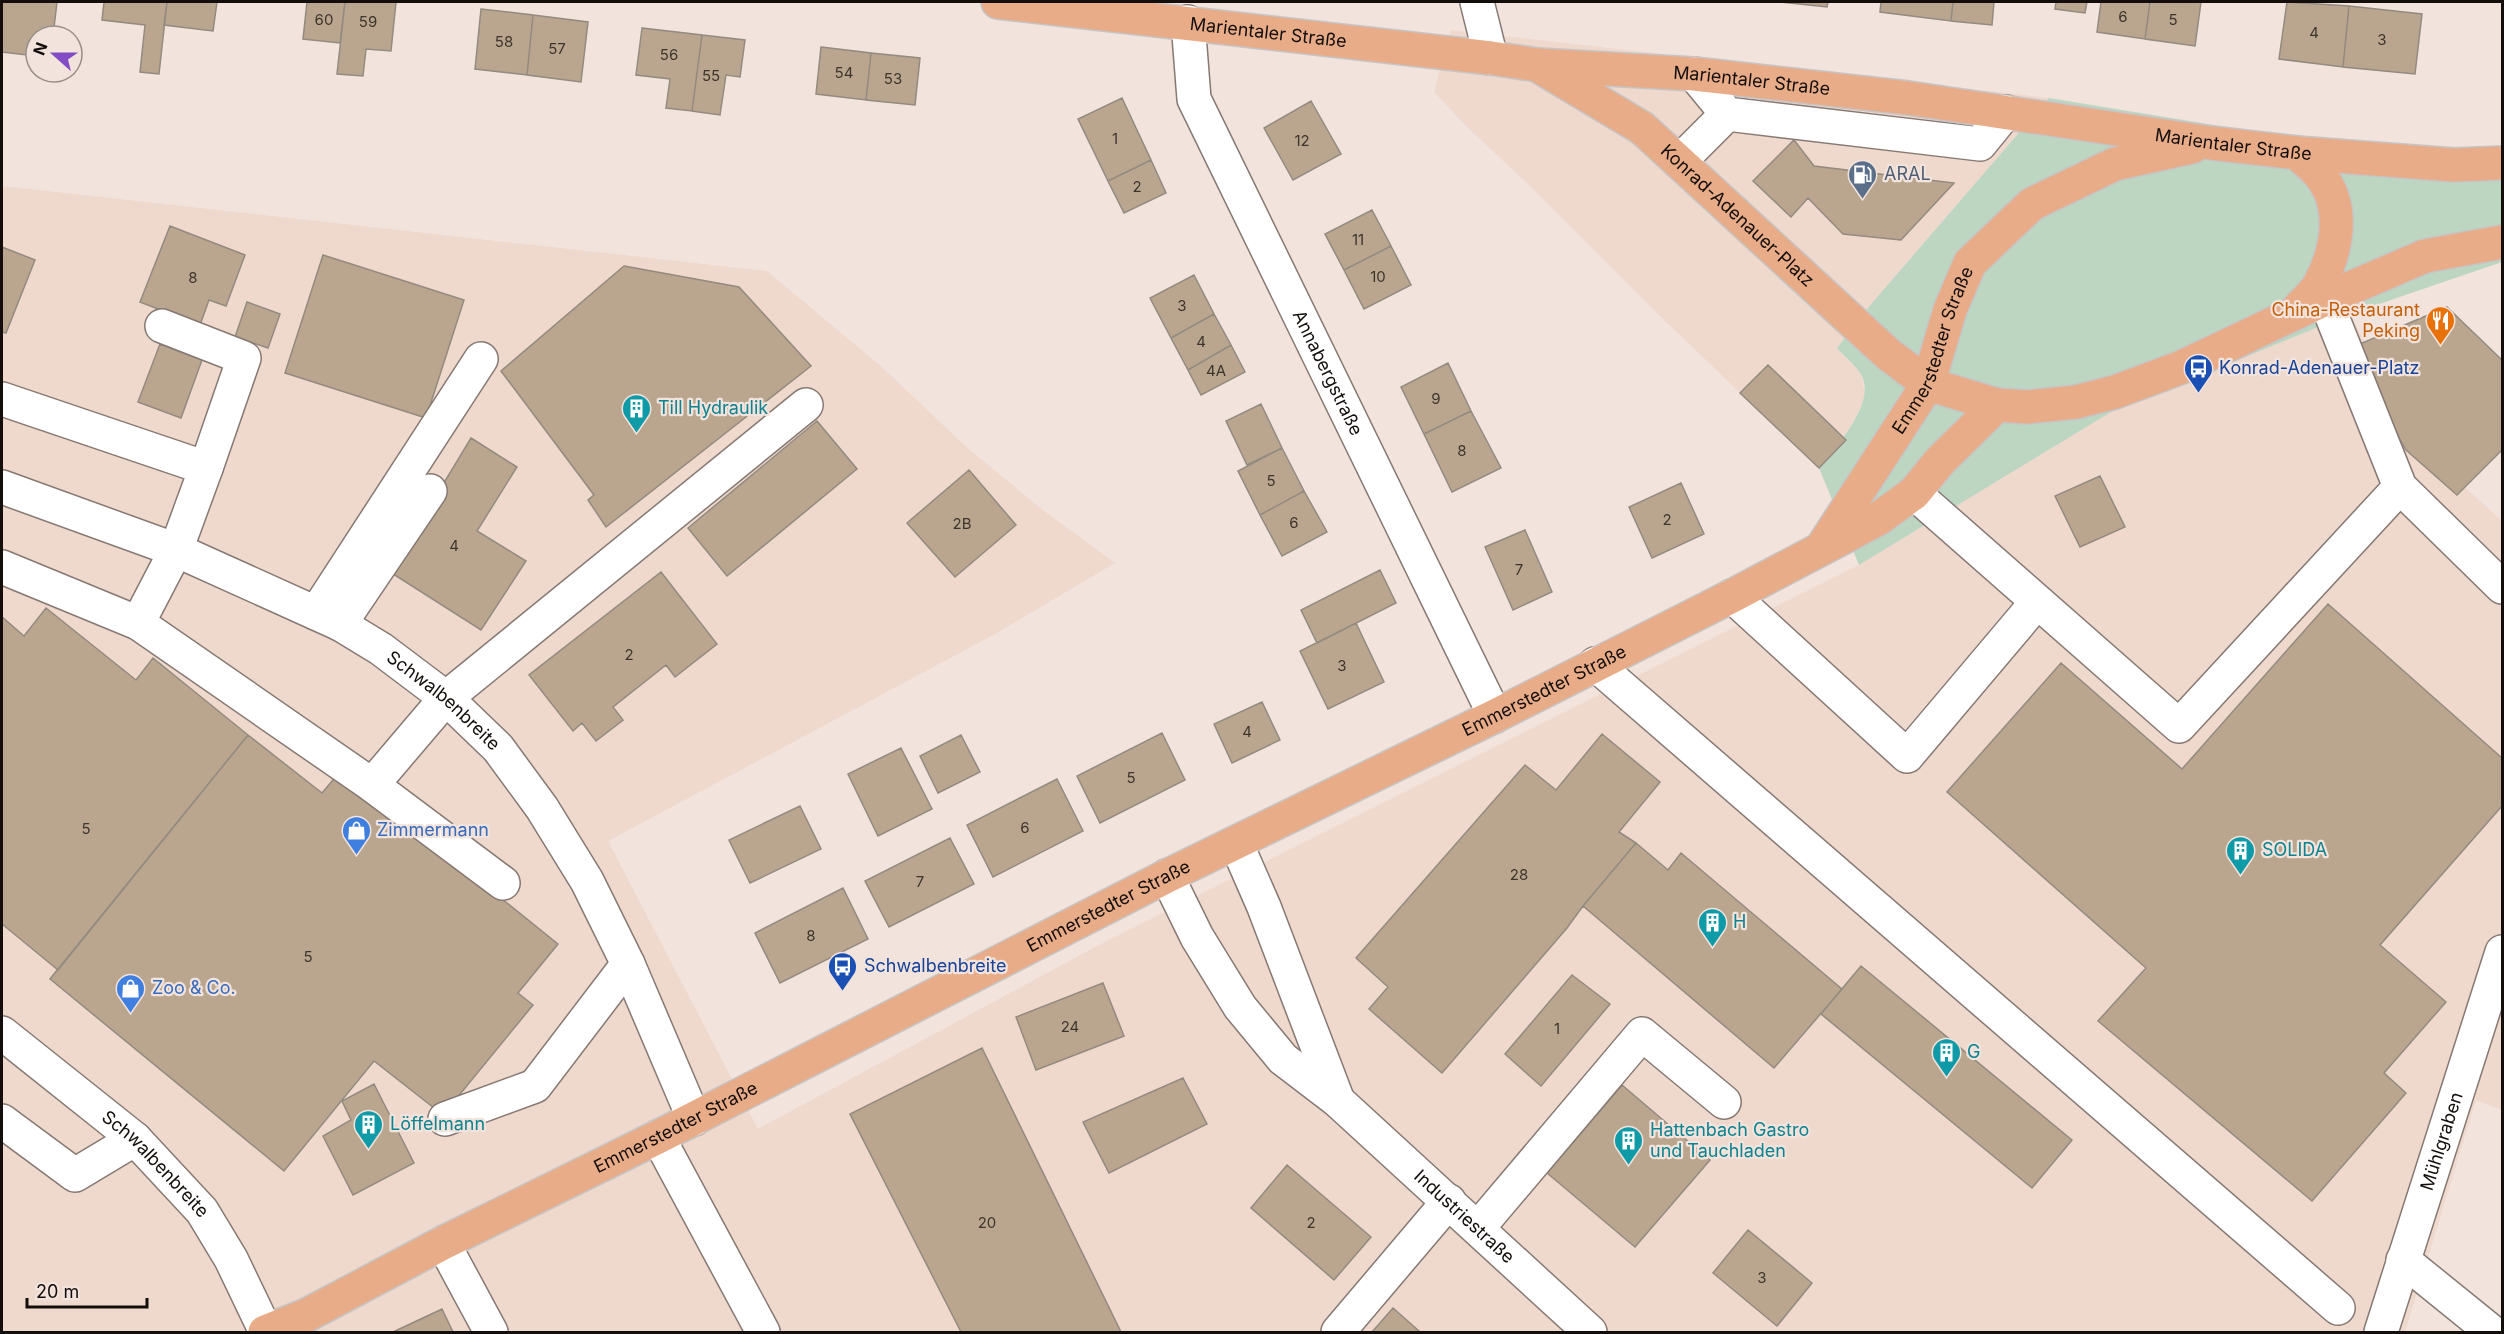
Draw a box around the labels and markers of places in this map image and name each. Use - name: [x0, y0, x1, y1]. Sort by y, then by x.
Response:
- fuel station icon: ARAL: [1847, 158, 1879, 200]
- place label: ARAL: [1884, 163, 1931, 184]
- place label: China-Restaurant Peking: [2271, 299, 2420, 341]
- restaurant icon: China-Restaurant Peking: [2425, 304, 2457, 346]
- bus stop icon: Konrad-Adenauer-Platz: [2182, 352, 2214, 394]
- place label: Konrad-Adenauer-Platz: [2219, 357, 2419, 378]
- building icon: Till Hydraulik: [621, 392, 653, 434]
- place label: Till Hydraulik: [658, 397, 768, 418]
- shop icon: Zimmermann: [340, 814, 372, 856]
- place label: Zimmermann: [377, 819, 489, 840]
- building icon: SOLIDA: [2225, 834, 2257, 876]
- place label: SOLIDA: [2262, 839, 2327, 860]
- building icon: H: [1696, 906, 1728, 948]
- place label: H: [1733, 911, 1746, 932]
- bus stop icon: Schwalbenbreite: [827, 950, 859, 992]
- place label: Schwalbenbreite: [864, 955, 1006, 976]
- shop icon: Zoo & Co.: [115, 972, 147, 1014]
- place label: Zoo & Co.: [152, 977, 236, 998]
- building icon: G: [1930, 1036, 1962, 1078]
- place label: G: [1967, 1041, 1980, 1062]
- building icon: Löffelmann: [353, 1108, 385, 1150]
- place label: Löffelmann: [390, 1113, 485, 1134]
- place label: Hattenbach Gastro und Tauchladen: [1650, 1119, 1809, 1161]
- building icon: Hattenbach Gastro und Tauchladen: [1613, 1124, 1645, 1166]

